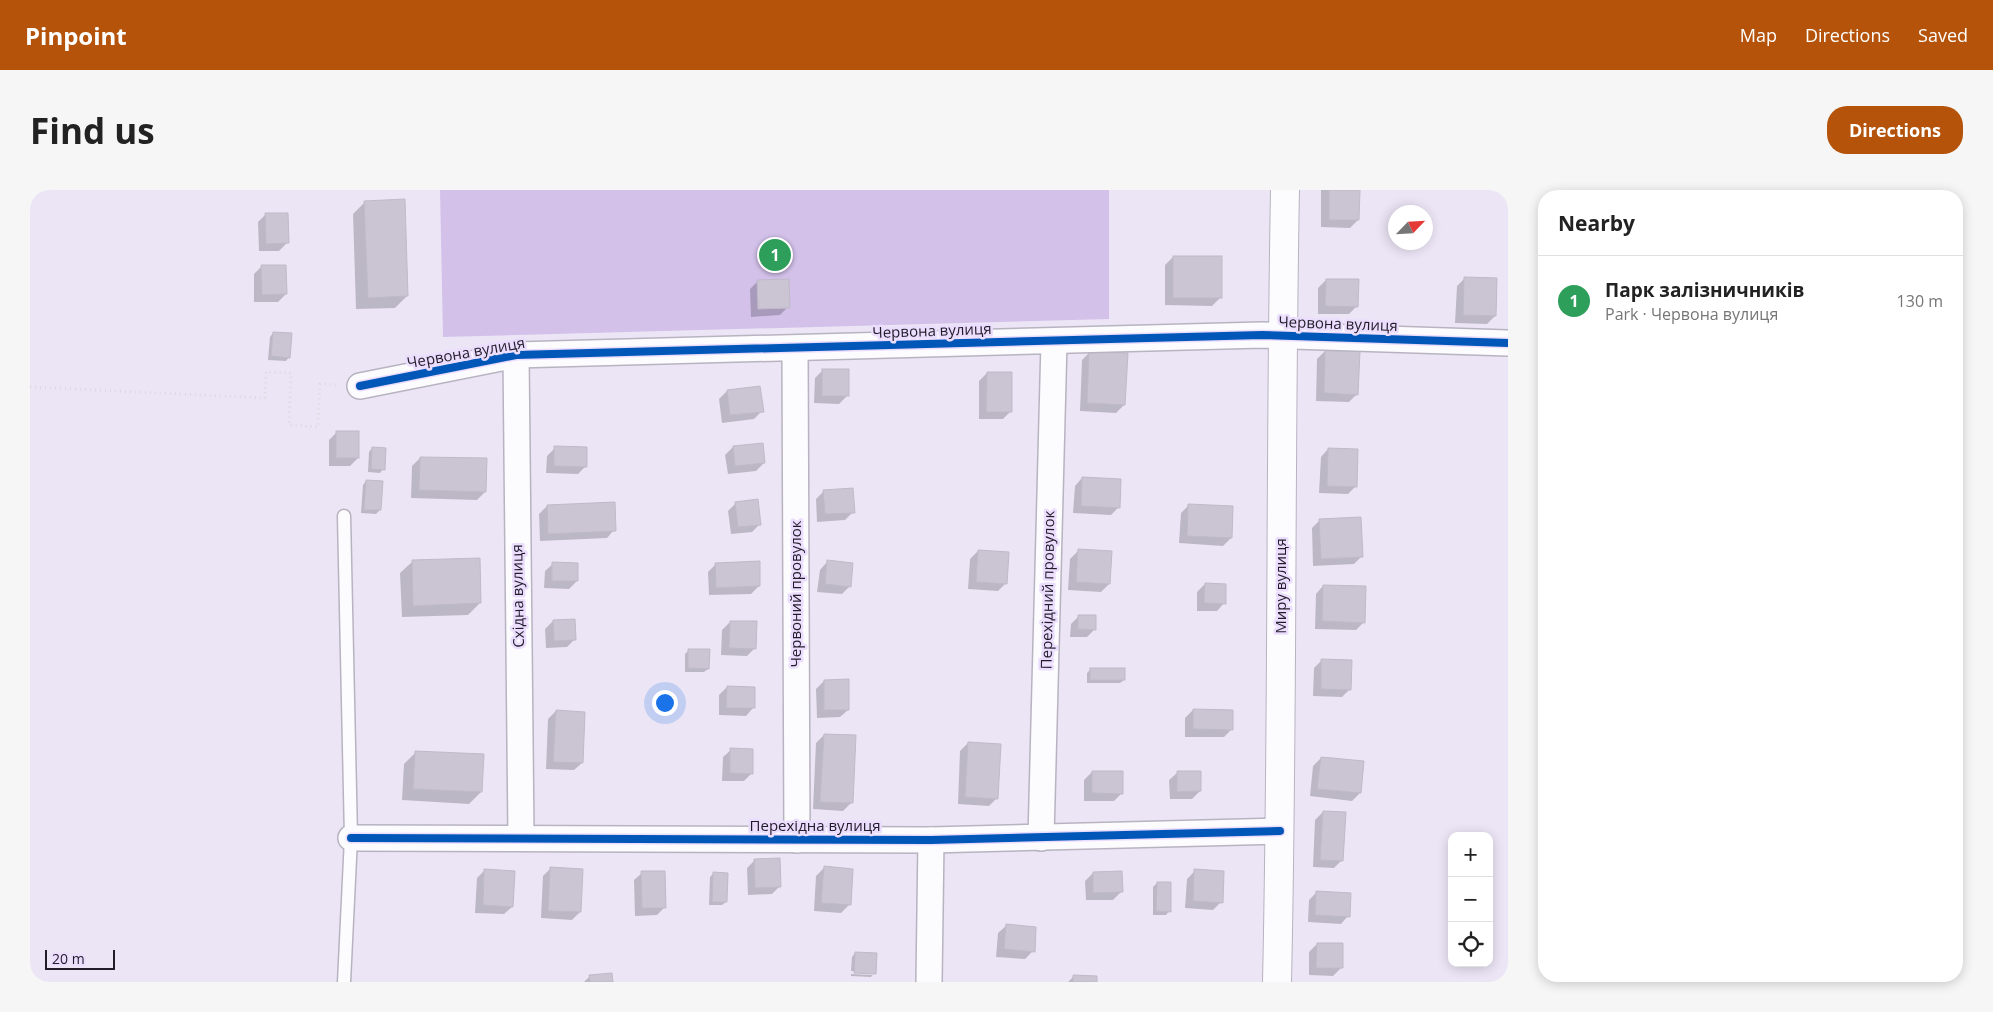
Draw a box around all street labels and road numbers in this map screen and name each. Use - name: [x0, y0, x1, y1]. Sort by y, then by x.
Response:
- street label: Червона вулиця: [1278, 311, 1398, 335]
- street label: Червона вулиця: [872, 318, 992, 342]
- street label: Червона вулиця: [405, 332, 526, 372]
- street label: Перехідний провулок: [1036, 510, 1058, 669]
- street label: Червоний провулок: [785, 520, 805, 668]
- street label: Миру вулиця: [1270, 538, 1290, 634]
- street label: Східна вулиця: [506, 544, 528, 648]
- street label: Перехідна вулиця: [750, 815, 880, 835]

